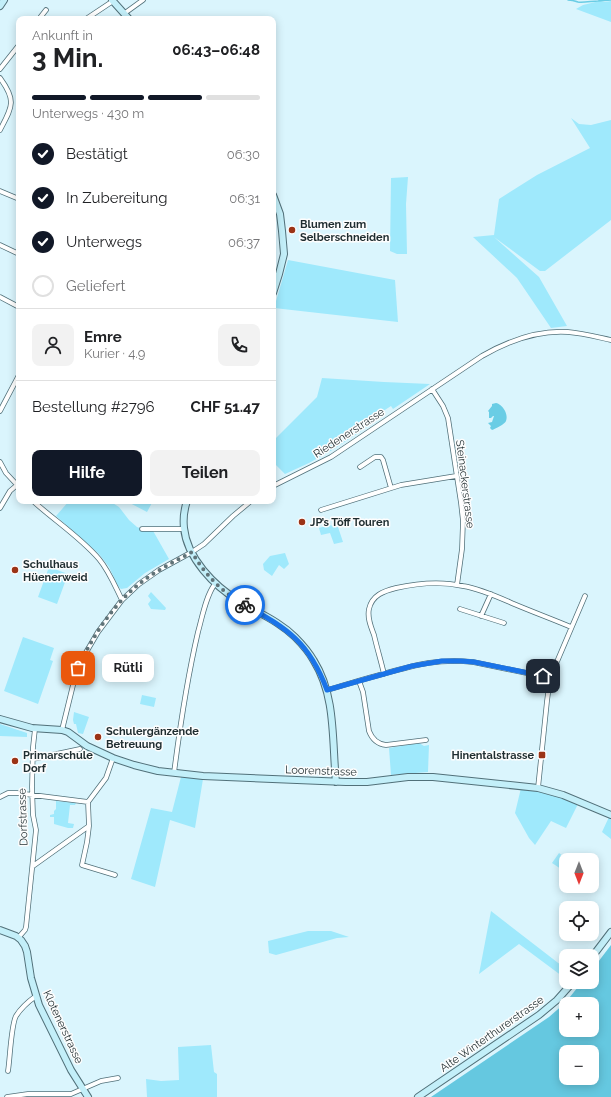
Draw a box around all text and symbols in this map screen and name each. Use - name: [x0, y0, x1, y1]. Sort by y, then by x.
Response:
- text: Ankunft in: [32, 28, 93, 43]
- text: 06:43–06:48: [172, 41, 260, 59]
- text: 3 Min.: [32, 43, 103, 73]
- text: Unterwegs · 430 m: [32, 106, 144, 121]
- icon: check: [32, 143, 54, 165]
- text: Bestätigt: [66, 145, 128, 163]
- text: 06:30: [227, 147, 260, 162]
- icon: check: [32, 187, 54, 209]
- text: In Zubereitung: [66, 189, 168, 207]
- text: 06:31: [229, 191, 260, 206]
- place label: Blumen zum Selberschneiden: [300, 218, 390, 244]
- marker: Blumen zum Selberschneiden: [287, 225, 297, 235]
- icon: check: [32, 231, 54, 253]
- text: Unterwegs: [66, 233, 142, 251]
- text: 06:37: [228, 235, 260, 250]
- text: Geliefert: [66, 277, 125, 295]
- button: person: [32, 324, 74, 366]
- button: phone: [218, 324, 260, 366]
- text: Emre: [84, 328, 122, 346]
- text: Kurier · 4.9: [84, 346, 145, 361]
- text: Bestellung #2796: [32, 398, 154, 416]
- text: CHF 51.47: [191, 398, 260, 416]
- street label: Riedenerstrasse: [311, 405, 387, 461]
- street label: Steinackerstrasse: [453, 439, 477, 530]
- button: Hilfe: [32, 450, 142, 496]
- button: Teilen: [150, 450, 260, 496]
- place label: JP’s Töff Touren: [310, 516, 390, 529]
- marker: JP’s Töff Touren: [297, 517, 307, 527]
- place label: Schulhaus Hüenerweid: [23, 558, 88, 584]
- marker: Schulhaus Hüenerweid: [10, 565, 20, 575]
- courier: [225, 585, 265, 625]
- icon: bike: [234, 594, 256, 616]
- pin: [61, 651, 95, 685]
- callout: Rütli: [102, 654, 154, 682]
- icon: bag: [67, 657, 89, 679]
- pin: [526, 659, 560, 693]
- text: Rütli: [114, 660, 142, 675]
- icon: home: [532, 665, 554, 687]
- place label: Schulergänzende Betreuung: [106, 725, 199, 751]
- marker: Schulergänzende Betreuung: [93, 732, 103, 742]
- place label: Primarschule Dorf: [23, 749, 93, 775]
- place label: Hinentalstrasse: [452, 749, 534, 762]
- marker: Hinentalstrasse: [537, 750, 547, 760]
- marker: Primarschule Dorf: [10, 756, 20, 766]
- street label: Loorenstrasse: [285, 763, 358, 779]
- street label: Dorfstrasse: [15, 787, 31, 846]
- north arrow: [559, 853, 599, 893]
- map controls: [559, 853, 599, 1085]
- button: locate: [559, 901, 599, 941]
- button: layers: [559, 949, 599, 989]
- street label: Klotenerstrasse: [40, 988, 86, 1066]
- street label: Alte Winterthurerstrasse: [438, 993, 547, 1075]
- button: +: [559, 997, 599, 1037]
- button: −: [559, 1045, 599, 1085]

